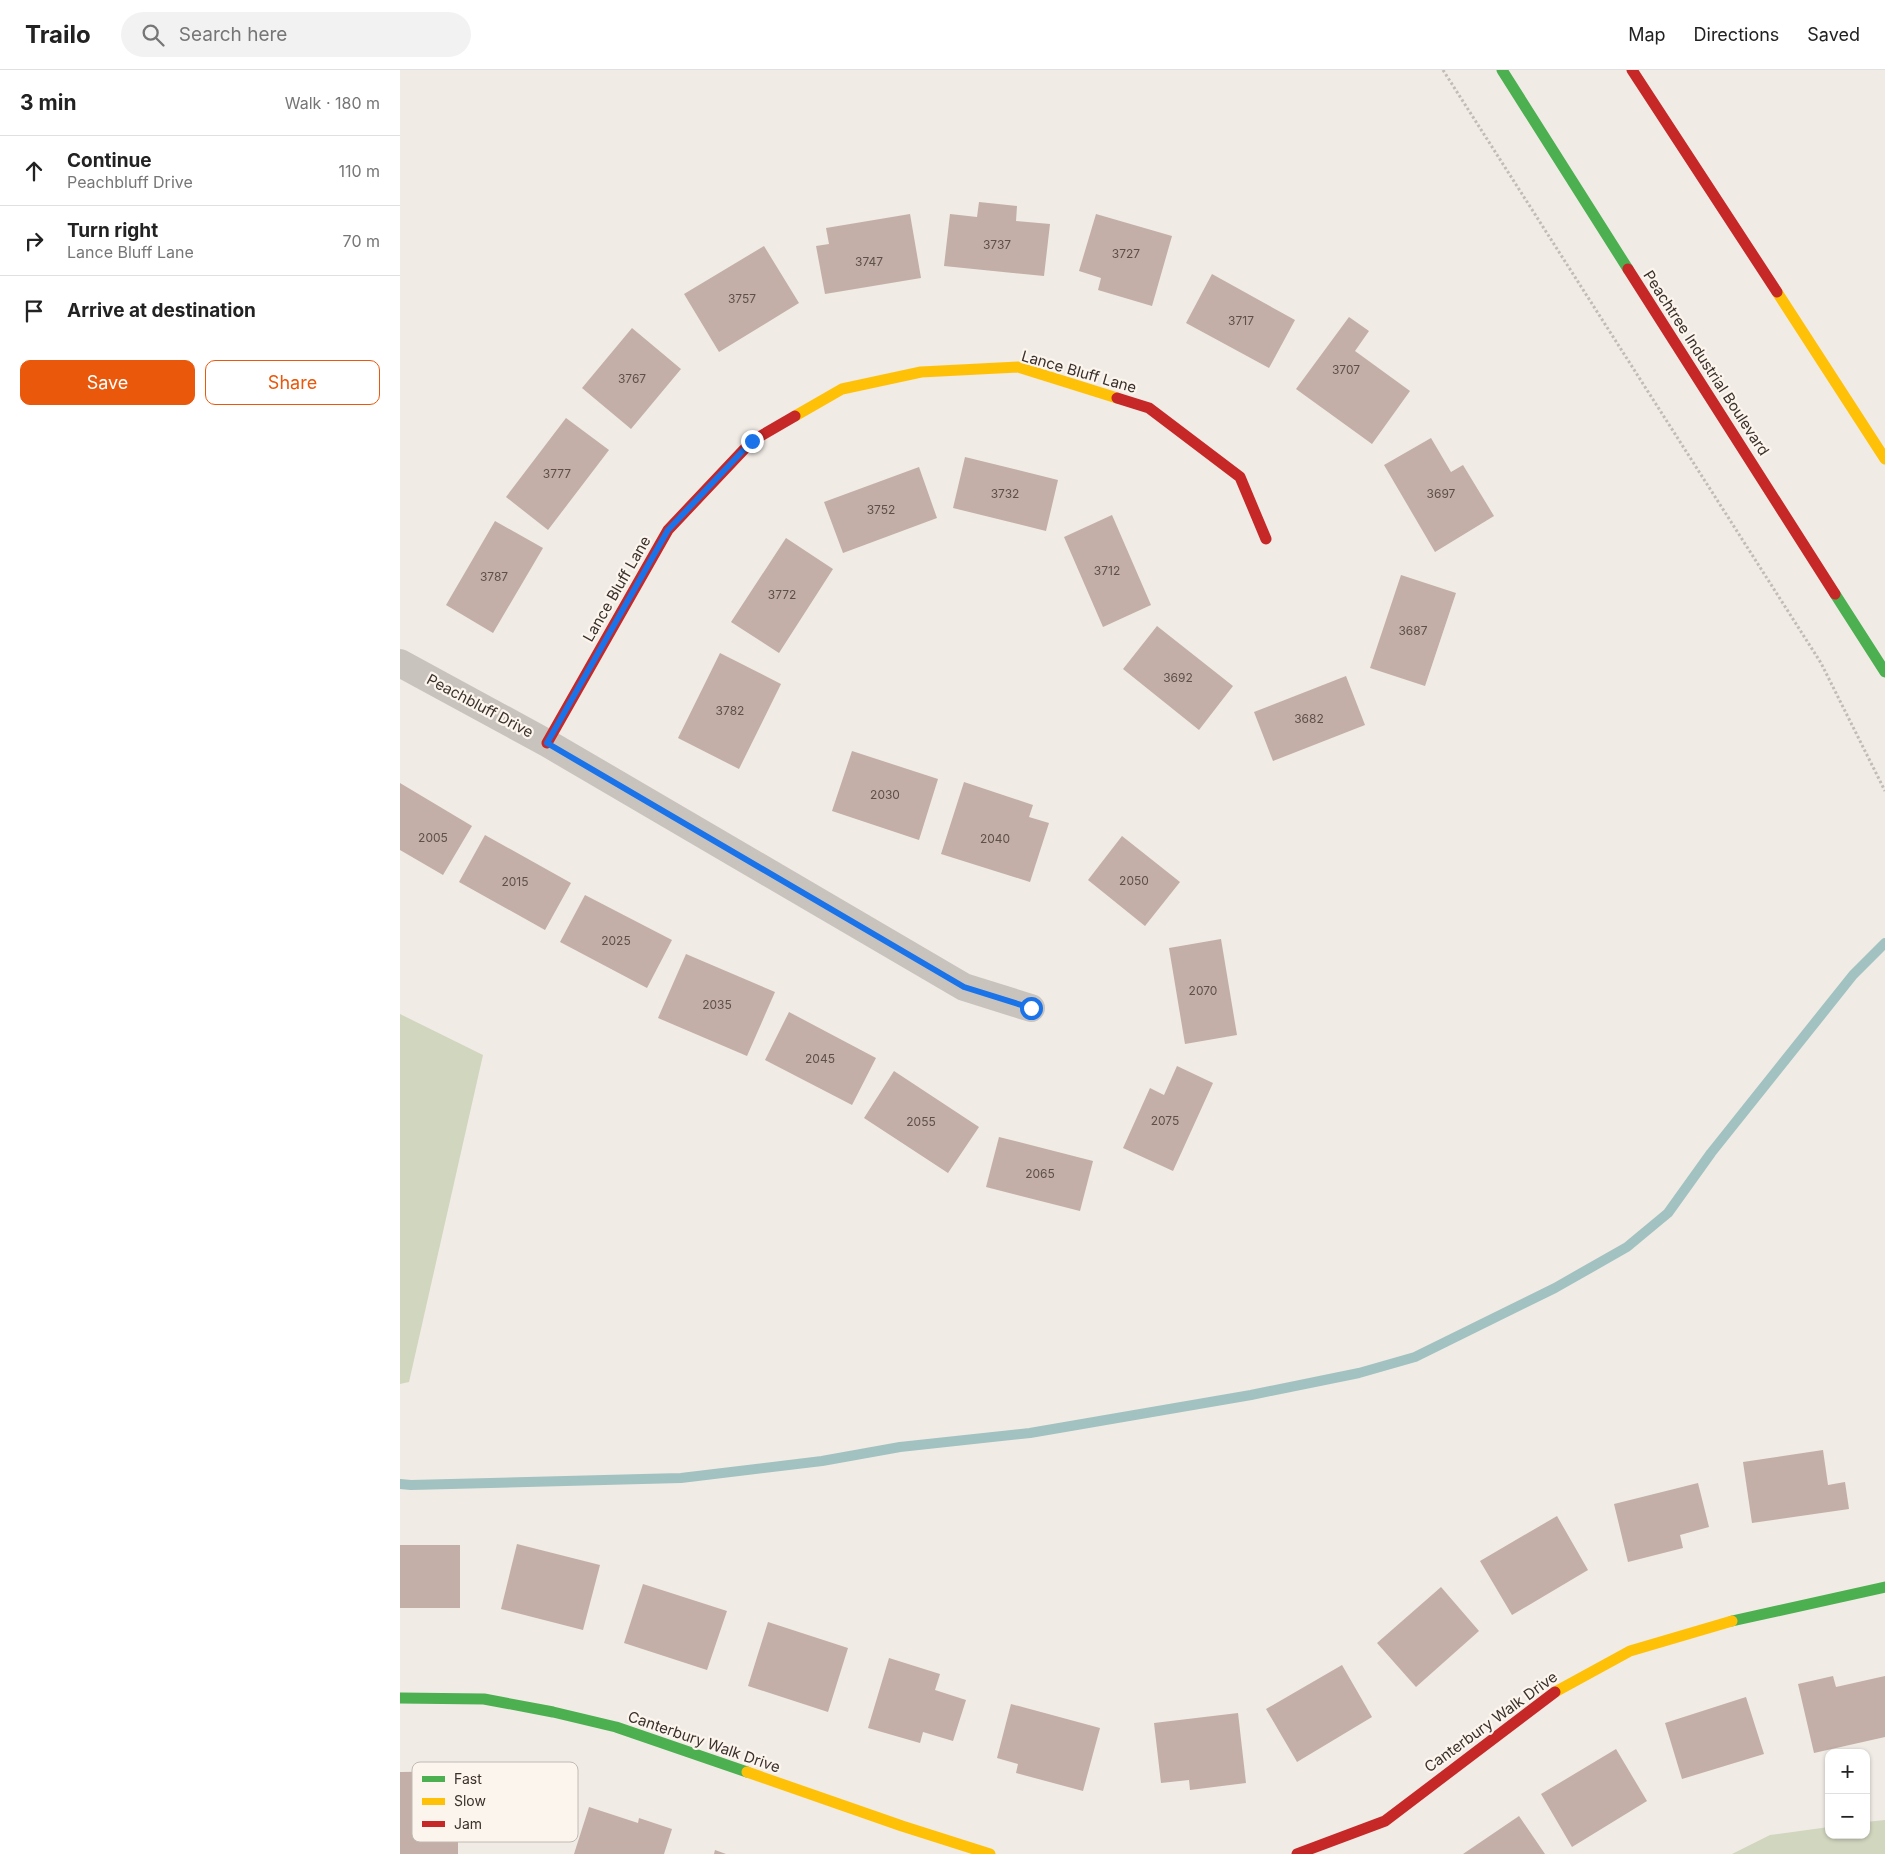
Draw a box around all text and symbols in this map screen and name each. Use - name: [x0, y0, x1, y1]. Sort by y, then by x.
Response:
- search box: [121, 12, 471, 57]
- text: Trailo: [25, 20, 91, 49]
- icon: search: [139, 21, 167, 49]
- text: Search here: [179, 23, 287, 46]
- text: Map: [1628, 24, 1666, 45]
- text: Directions: [1694, 24, 1779, 45]
- text: Saved: [1807, 24, 1860, 45]
- text: 3 min: [20, 90, 76, 115]
- text: Walk · 180 m: [285, 93, 380, 113]
- text: Continue: [67, 149, 152, 172]
- icon: ahead: [20, 157, 48, 185]
- text: 110 m: [338, 161, 380, 181]
- text: Peachbluff Drive: [67, 172, 193, 192]
- text: Turn right: [67, 219, 158, 242]
- icon: right: [20, 227, 48, 255]
- text: 70 m: [343, 231, 380, 251]
- house number: 3737: [983, 237, 1011, 252]
- text: Lance Bluff Lane: [67, 242, 194, 262]
- house number: 3727: [1112, 246, 1140, 261]
- house number: 3747: [855, 254, 883, 269]
- street label: Peachtree Industrial Boulevard: [1639, 267, 1773, 459]
- house number: 3757: [728, 291, 756, 306]
- icon: arrive: [20, 297, 48, 325]
- text: Arrive at destination: [67, 299, 256, 322]
- house number: 3717: [1228, 313, 1254, 328]
- street label: Lance Bluff Lane: [1019, 346, 1139, 397]
- button: Save: [20, 360, 195, 405]
- button: Share: [205, 360, 380, 405]
- house number: 3707: [1332, 362, 1360, 377]
- house number: 3767: [618, 371, 646, 386]
- route end: [741, 430, 764, 453]
- house number: 3777: [543, 466, 571, 481]
- house number: 3732: [991, 486, 1019, 501]
- house number: 3697: [1427, 486, 1456, 501]
- house number: 3752: [867, 502, 895, 517]
- street label: Lance Bluff Lane: [579, 533, 655, 645]
- house number: 3712: [1094, 563, 1120, 578]
- house number: 3787: [480, 569, 508, 584]
- house number: 3772: [768, 587, 796, 602]
- house number: 3687: [1398, 623, 1428, 638]
- street label: Peachbluff Drive: [424, 669, 537, 742]
- house number: 3692: [1163, 670, 1193, 685]
- house number: 3782: [716, 703, 744, 718]
- house number: 3682: [1294, 711, 1324, 726]
- house number: 2030: [870, 787, 900, 802]
- house number: 2005: [418, 830, 448, 845]
- house number: 2040: [980, 831, 1010, 846]
- house number: 2050: [1119, 873, 1149, 888]
- house number: 2015: [501, 874, 529, 889]
- house number: 2025: [601, 933, 631, 948]
- house number: 2070: [1189, 983, 1217, 998]
- house number: 2035: [702, 997, 732, 1012]
- route start: [1020, 997, 1043, 1020]
- house number: 2045: [805, 1051, 835, 1066]
- house number: 2075: [1151, 1113, 1179, 1128]
- house number: 2055: [906, 1114, 936, 1129]
- house number: 2065: [1025, 1166, 1055, 1181]
- street label: Canterbury Walk Drive: [1420, 1667, 1561, 1776]
- street label: Canterbury Walk Drive: [625, 1707, 783, 1777]
- map controls: [1825, 1749, 1870, 1839]
- button: +: [1825, 1749, 1870, 1794]
- legend: [412, 1762, 578, 1842]
- text: Fast: [454, 1770, 482, 1787]
- text: Slow: [454, 1792, 486, 1809]
- button: −: [1825, 1794, 1870, 1839]
- text: Jam: [454, 1815, 482, 1832]

